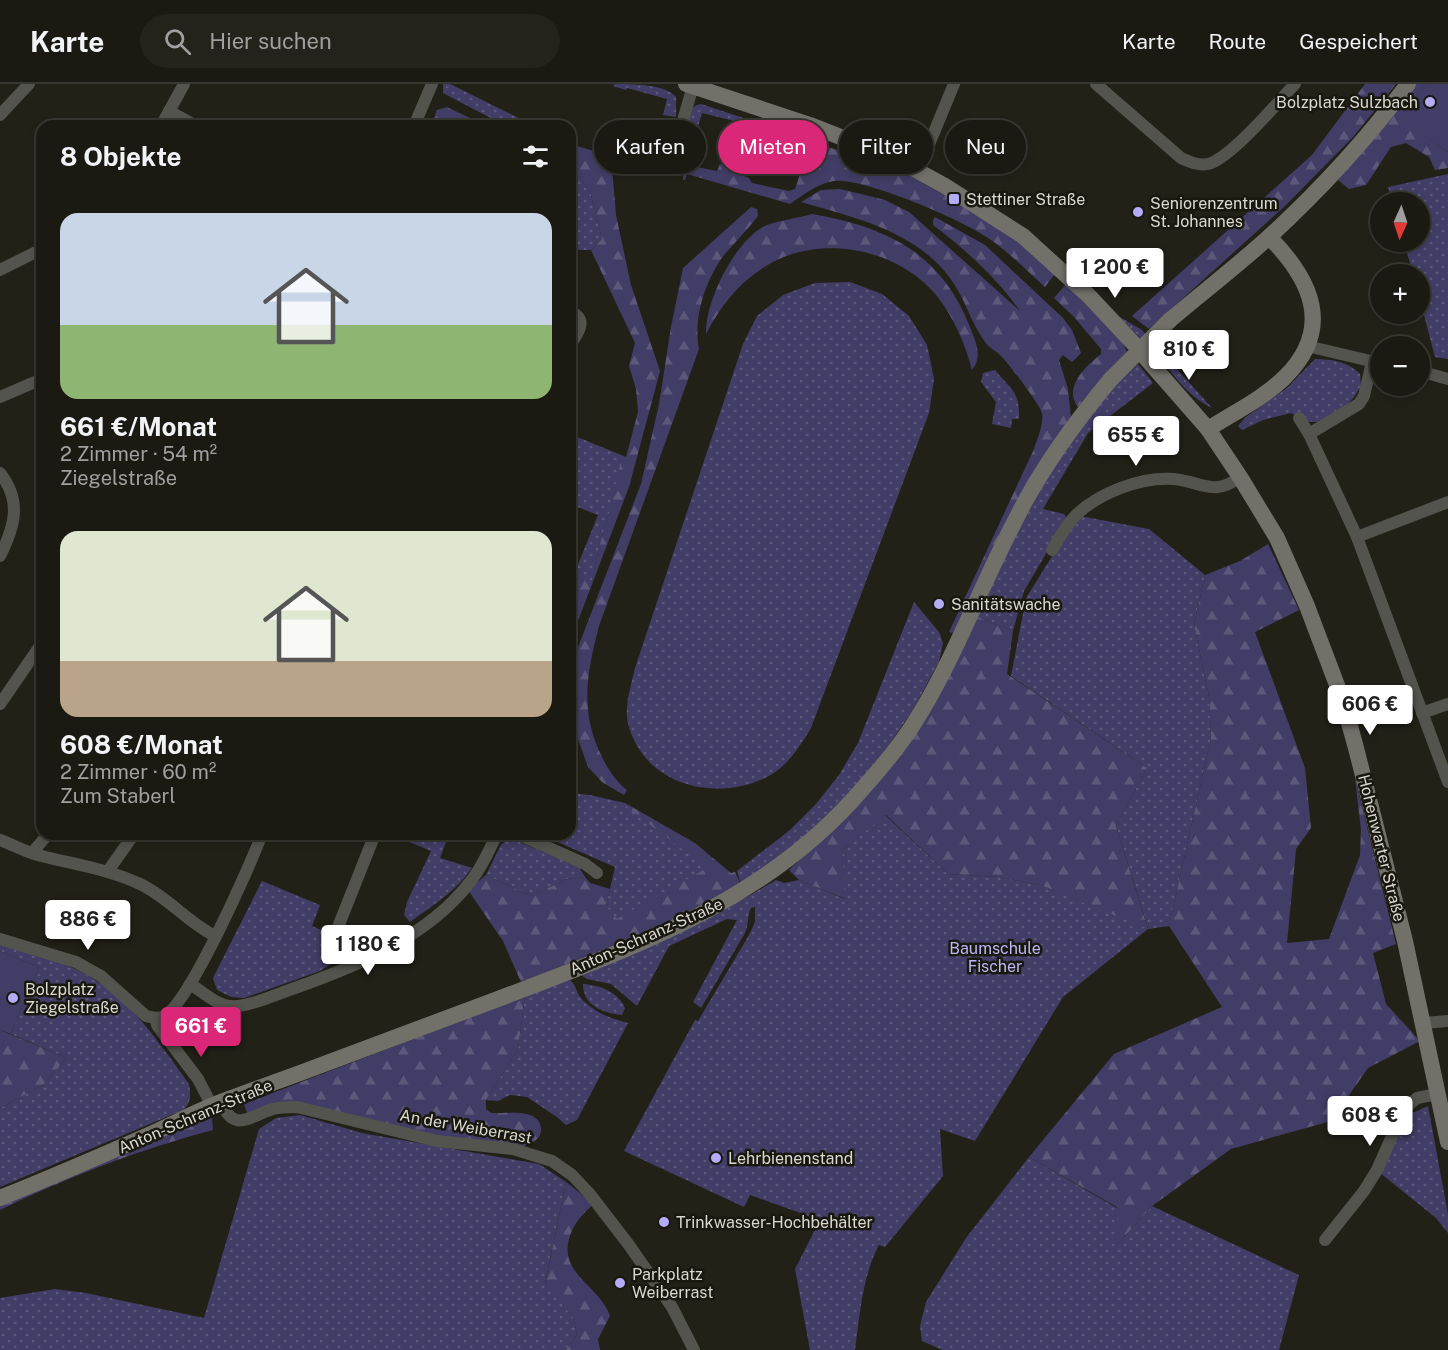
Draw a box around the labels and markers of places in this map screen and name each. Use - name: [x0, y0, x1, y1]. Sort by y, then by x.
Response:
- place label: Bolzplatz Sulzbach: [1276, 93, 1418, 112]
- marker: Bolzplatz Sulzbach: [1423, 95, 1437, 109]
- place label: Stettiner Straße: [966, 190, 1085, 209]
- marker: Stettiner Straße: [947, 192, 961, 206]
- place label: Seniorenzentrum St. Johannes: [1150, 194, 1278, 231]
- marker: Seniorenzentrum St. Johannes: [1131, 205, 1145, 219]
- pin: 1 200 €: [1060, 248, 1170, 299]
- pin: 810 €: [1147, 330, 1231, 381]
- pin: 655 €: [1094, 416, 1178, 467]
- place label: Sanitätswache: [951, 595, 1061, 614]
- marker: Sanitätswache: [932, 597, 946, 611]
- pin: 606 €: [1328, 685, 1412, 736]
- pin: 886 €: [46, 900, 130, 951]
- pin: 1 180 €: [313, 925, 423, 976]
- place label: Bolzplatz Ziegelstraße: [25, 980, 119, 1017]
- marker: Bolzplatz Ziegelstraße: [6, 991, 20, 1005]
- pin: 661 €: [159, 1007, 243, 1058]
- pin: 608 €: [1328, 1096, 1412, 1147]
- place label: Lehrbienenstand: [728, 1149, 853, 1168]
- marker: Lehrbienenstand: [709, 1151, 723, 1165]
- place label: Trinkwasser-Hochbehälter: [676, 1213, 873, 1232]
- marker: Trinkwasser-Hochbehälter: [657, 1215, 671, 1229]
- place label: Parkplatz Weiberrast: [632, 1265, 713, 1302]
- marker: Parkplatz Weiberrast: [613, 1276, 627, 1290]

